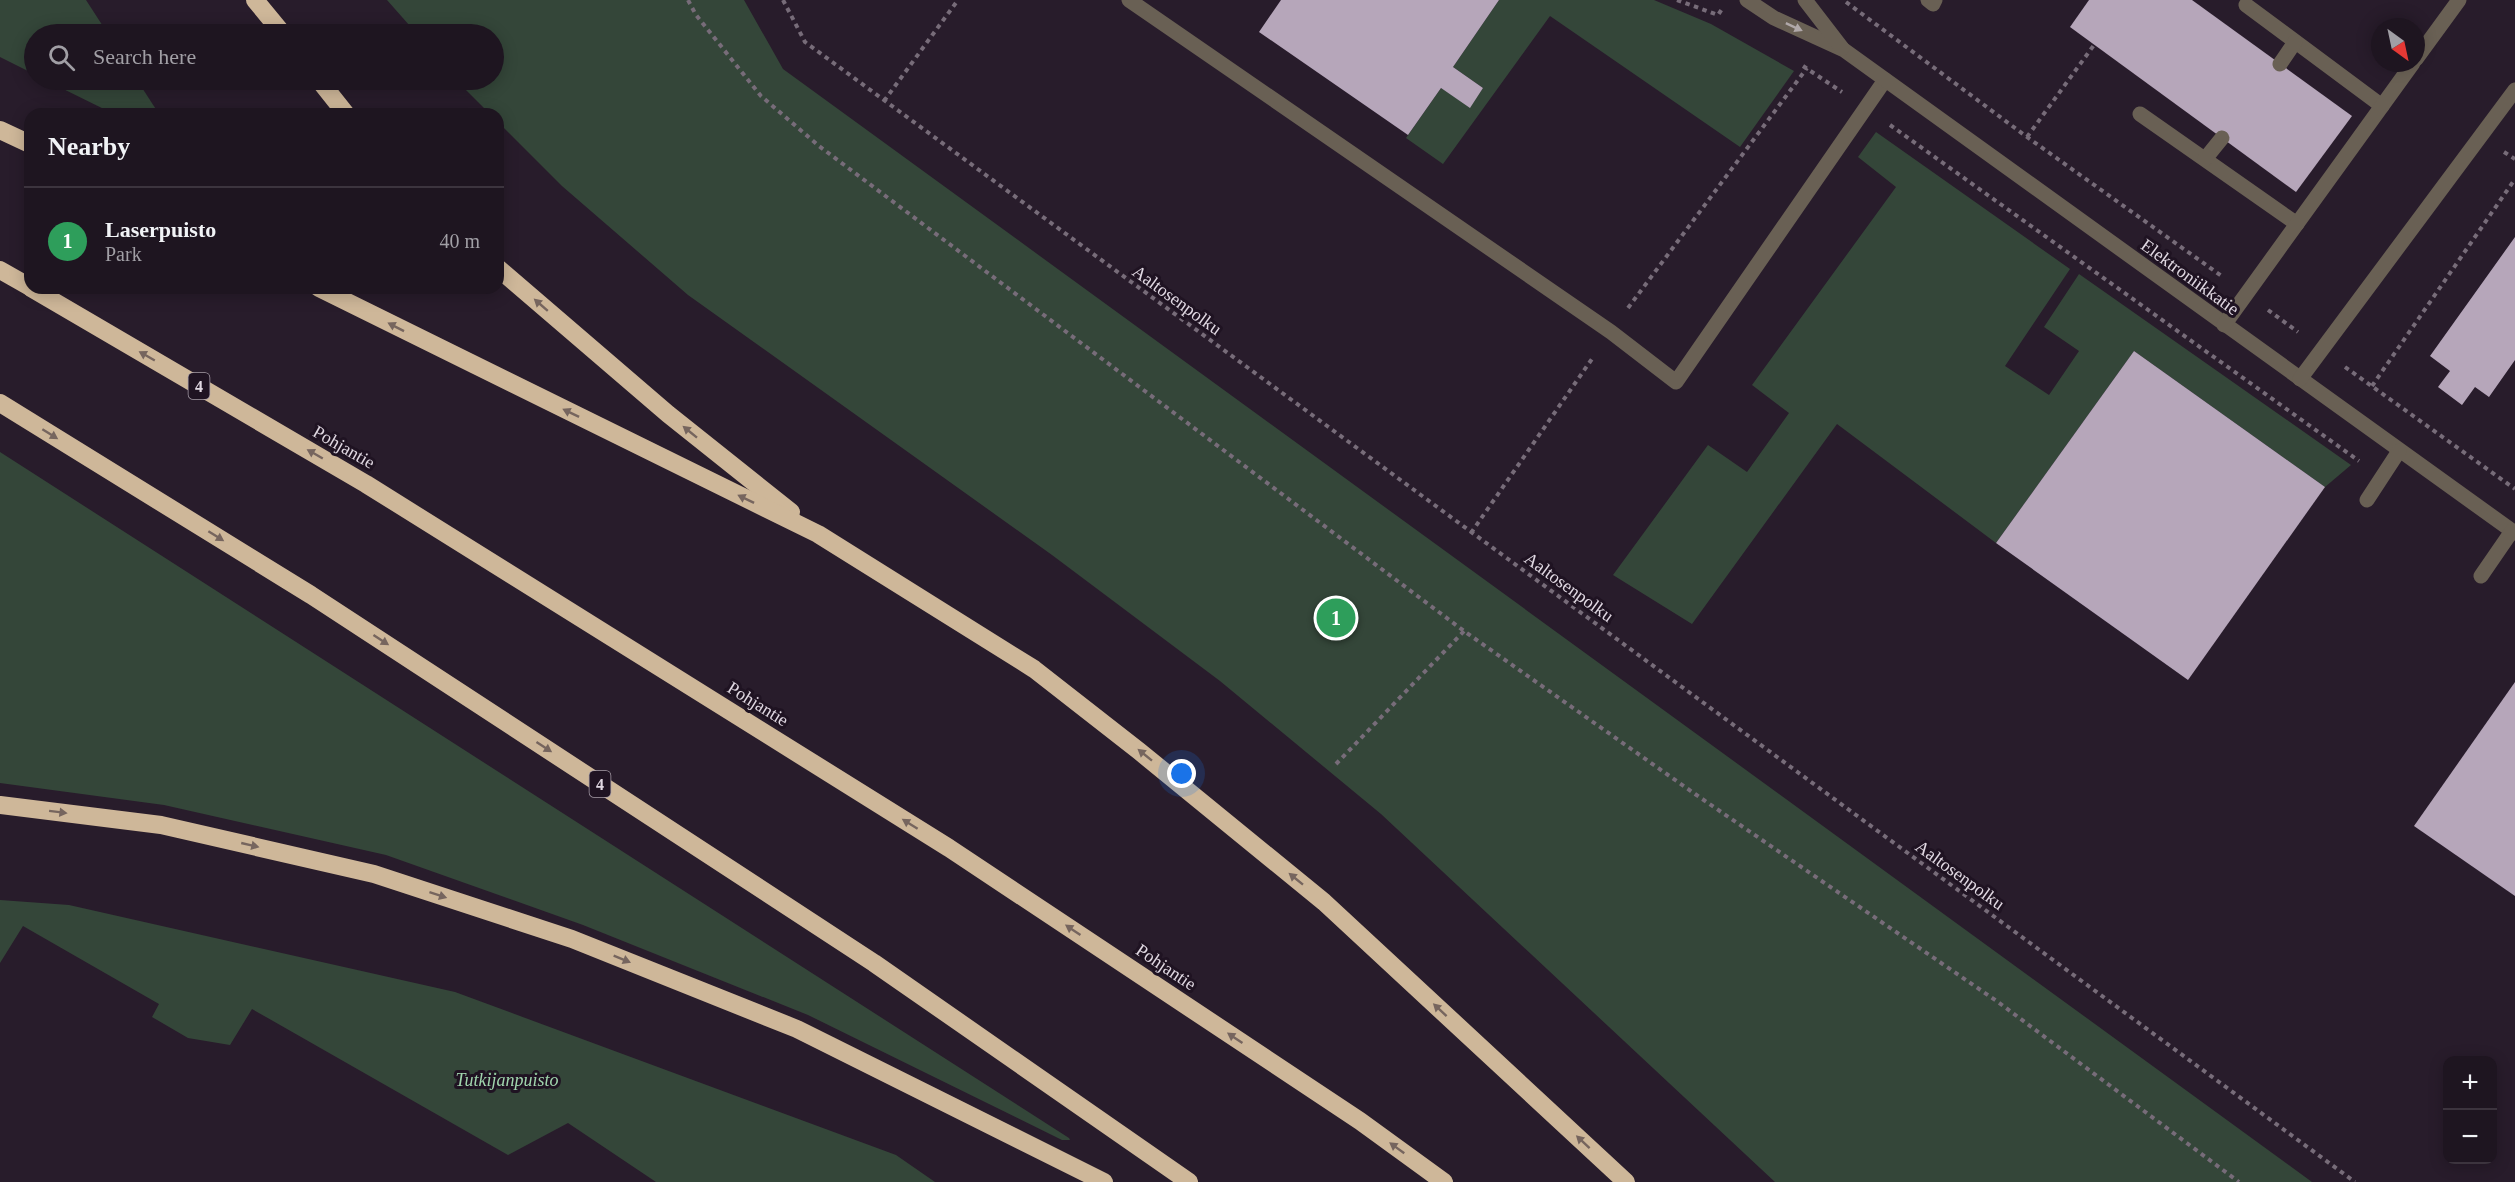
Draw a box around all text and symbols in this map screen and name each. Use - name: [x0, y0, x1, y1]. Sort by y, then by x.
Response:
- north arrow: [2371, 18, 2425, 72]
- one-way arrow: [1785, 23, 1802, 32]
- search box: [24, 24, 504, 90]
- icon: search: [45, 41, 78, 74]
- text: Search here: [93, 44, 196, 69]
- text: Nearby: [48, 132, 130, 161]
- text: Laserpuisto: [105, 217, 216, 242]
- text: 1: [63, 230, 73, 252]
- text: 40 m: [439, 230, 480, 252]
- street label: Elektroniikkatie: [2137, 235, 2243, 319]
- text: Park: [105, 243, 142, 265]
- street label: Aaltosenpolku: [1129, 261, 1225, 339]
- one-way arrow: [533, 299, 549, 312]
- one-way arrow: [388, 322, 405, 331]
- one-way arrow: [139, 350, 155, 361]
- road number: 4: [188, 373, 210, 399]
- one-way arrow: [563, 408, 580, 417]
- street label: Pohjantie: [310, 421, 378, 473]
- one-way arrow: [682, 425, 698, 438]
- one-way arrow: [42, 428, 58, 439]
- one-way arrow: [306, 449, 323, 459]
- one-way arrow: [738, 494, 755, 503]
- one-way arrow: [208, 531, 224, 542]
- street label: Aaltosenpolku: [1521, 548, 1617, 626]
- pin: 1: [1316, 596, 1356, 640]
- one-way arrow: [372, 635, 389, 646]
- street label: Pohjantie: [724, 678, 792, 730]
- one-way arrow: [536, 741, 552, 752]
- one-way arrow: [1137, 749, 1153, 762]
- your location: [1167, 759, 1196, 788]
- road number: 4: [590, 771, 610, 797]
- one-way arrow: [49, 808, 68, 817]
- one-way arrow: [902, 818, 918, 829]
- street label: Aaltosenpolku: [1912, 836, 2008, 914]
- one-way arrow: [241, 841, 259, 851]
- one-way arrow: [1288, 872, 1304, 885]
- one-way arrow: [429, 891, 447, 900]
- one-way arrow: [1065, 925, 1081, 936]
- street label: Pohjantie: [1132, 940, 1200, 994]
- one-way arrow: [614, 954, 632, 964]
- one-way arrow: [1434, 1003, 1448, 1017]
- one-way arrow: [1228, 1032, 1244, 1044]
- map controls: [2443, 1056, 2497, 1164]
- button: +: [2443, 1056, 2497, 1110]
- park label: Tutkijanpuisto: [455, 1070, 559, 1090]
- button: −: [2443, 1110, 2497, 1164]
- one-way arrow: [1576, 1136, 1591, 1149]
- one-way arrow: [1389, 1142, 1404, 1154]

